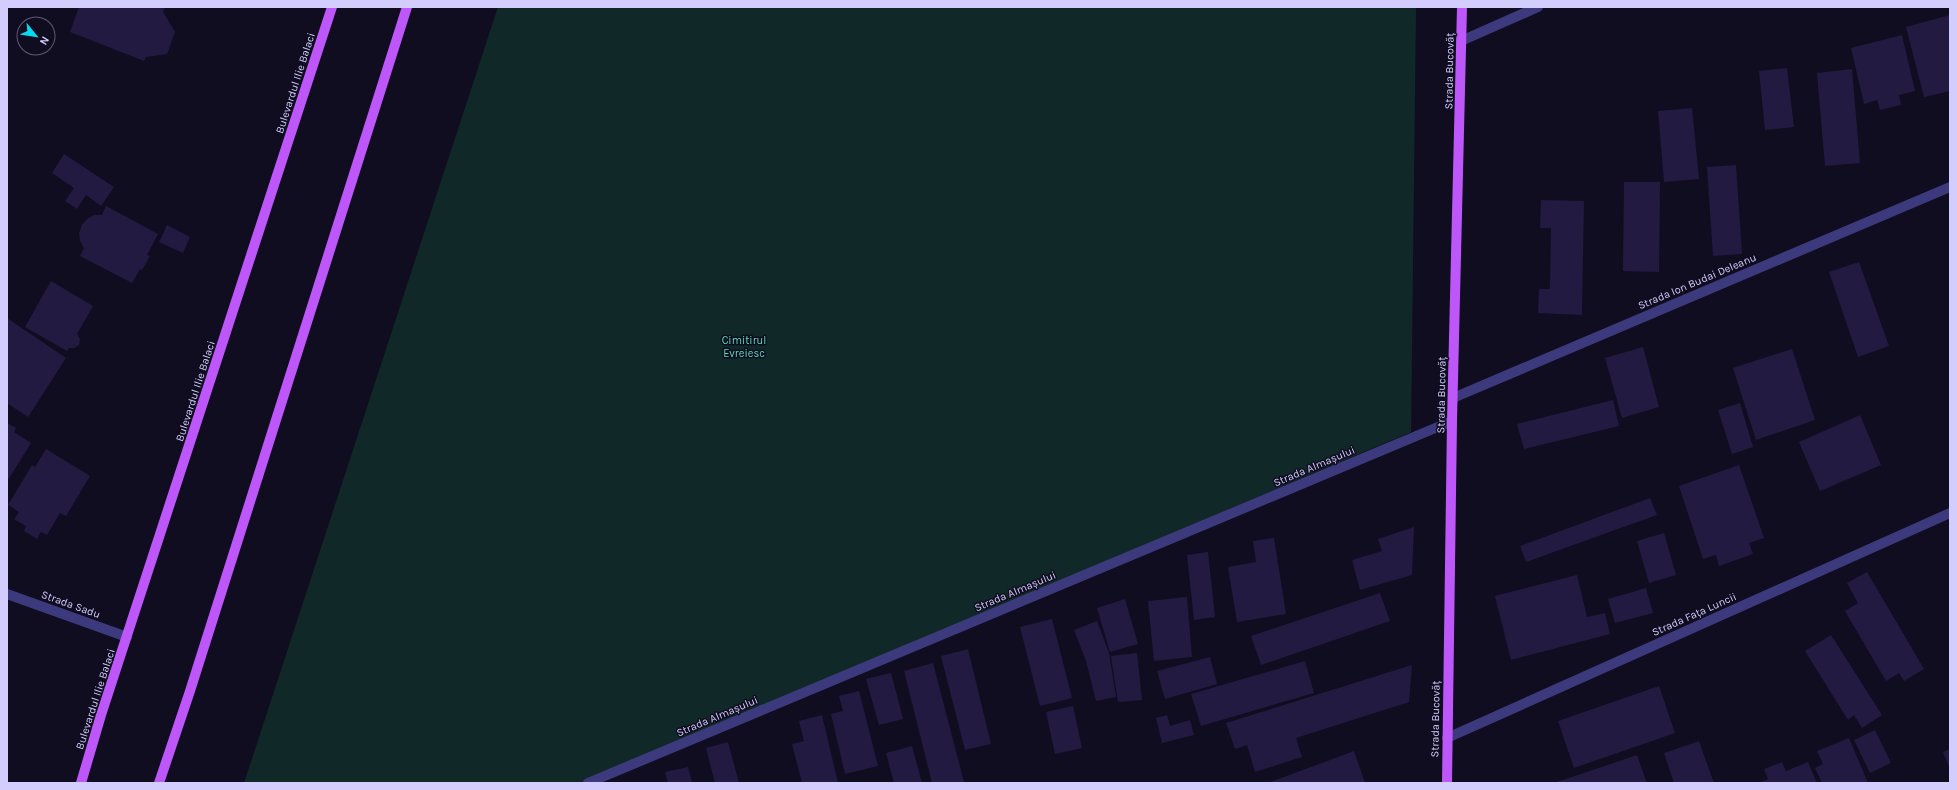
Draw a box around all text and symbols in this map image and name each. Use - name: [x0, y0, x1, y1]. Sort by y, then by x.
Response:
- north arrow: [16, 16, 56, 56]
- street label: Bulevardul Ilie Balaci: [273, 31, 318, 135]
- street label: Strada Bucovăț: [1442, 32, 1457, 110]
- text: N: [37, 34, 52, 47]
- street label: Strada Ion Budai Deleanu: [1636, 251, 1758, 312]
- park label: Cimitirul Evreiesc: [722, 334, 766, 360]
- street label: Bulevardul Ilie Balaci: [173, 339, 218, 443]
- street label: Strada Bucovăț: [1434, 356, 1449, 434]
- street label: Strada Almașului: [1272, 443, 1357, 489]
- street label: Strada Almașului: [973, 568, 1058, 614]
- street label: Strada Sadu: [40, 588, 102, 621]
- street label: Strada Fața Luncii: [1650, 590, 1738, 639]
- street label: Bulevardul Ilie Balaci: [73, 647, 118, 751]
- street label: Strada Bucovăț: [1428, 680, 1443, 758]
- street label: Strada Almașului: [675, 693, 760, 739]

